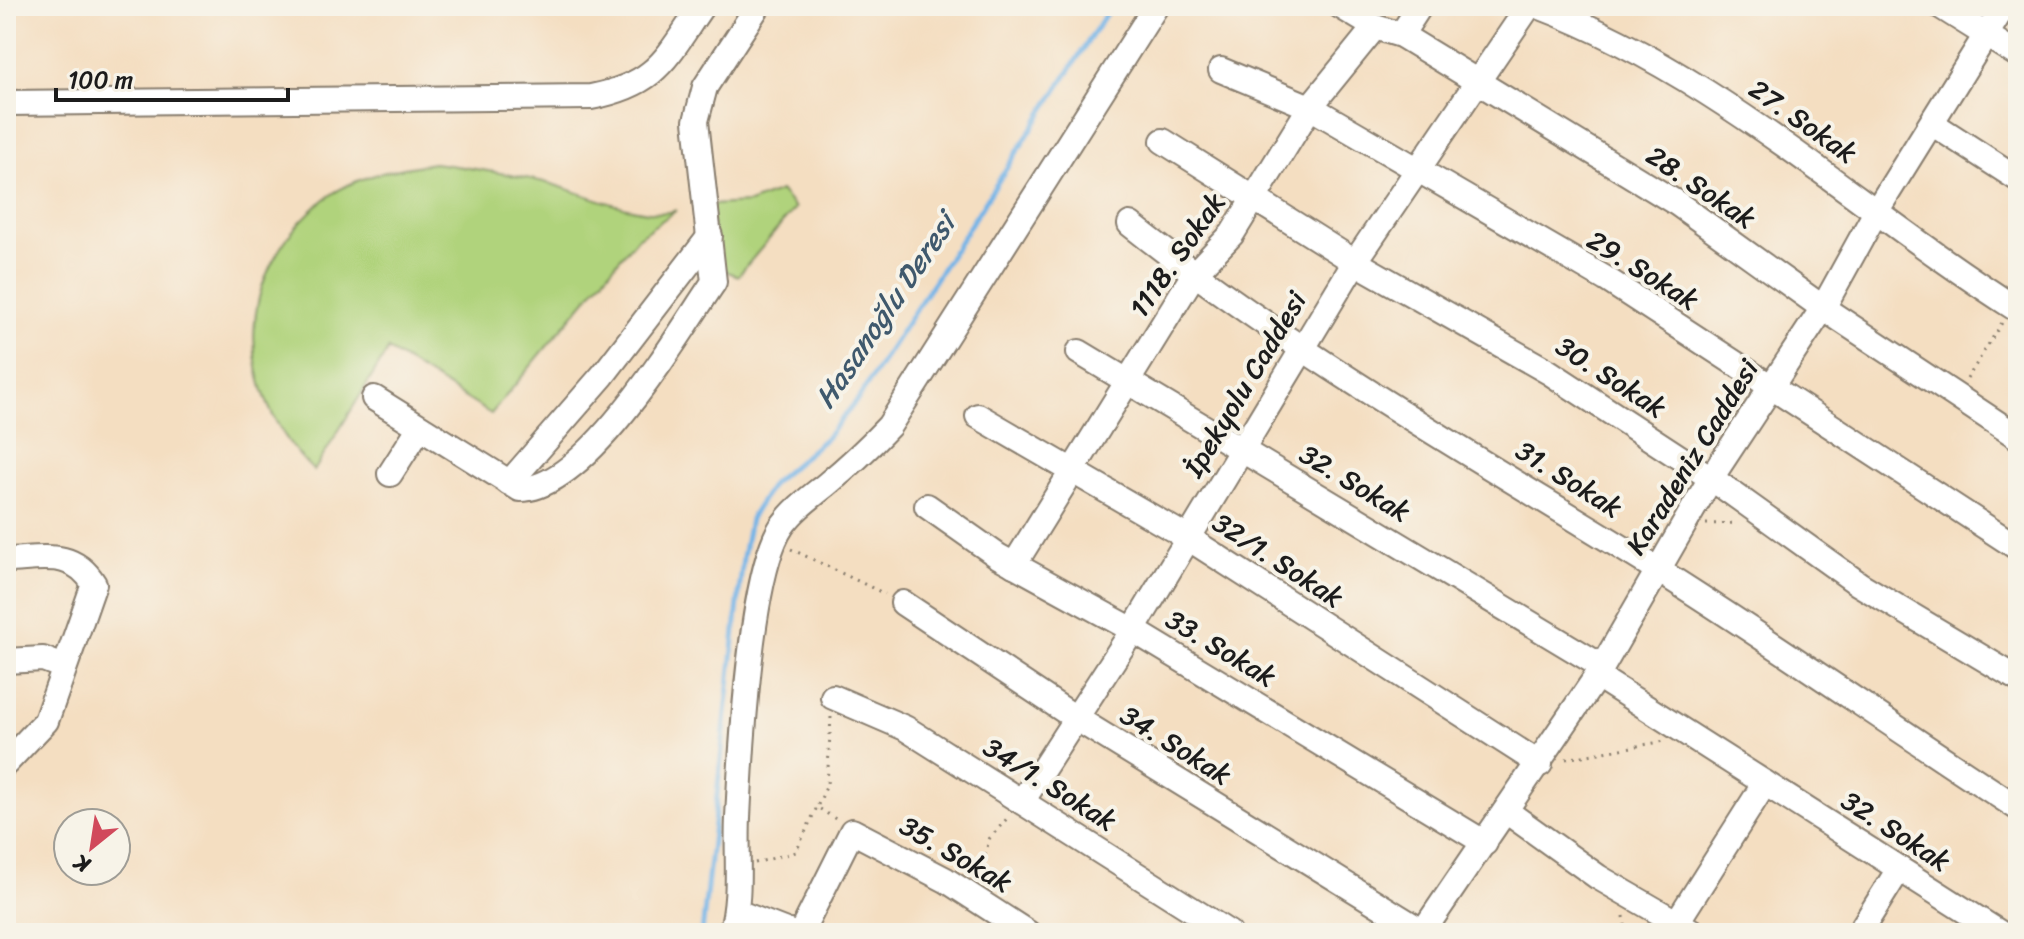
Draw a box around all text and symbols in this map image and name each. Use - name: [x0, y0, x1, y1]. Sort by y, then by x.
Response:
- scale bar: [56, 52, 288, 102]
- text: 100 m: [68, 59, 133, 101]
- street label: 27. Sokak: [1738, 66, 1868, 177]
- street label: 28. Sokak: [1636, 132, 1766, 242]
- street label: 1118. Sokak: [1116, 182, 1239, 328]
- water label: Hasanoğlu Deresi: [799, 197, 974, 420]
- street label: 29. Sokak: [1577, 216, 1709, 324]
- street label: İpekyolu Caddesi: [1169, 280, 1321, 487]
- street label: 30. Sokak: [1545, 323, 1677, 431]
- street label: Karadeniz Caddesi: [1612, 348, 1773, 565]
- street label: 31. Sokak: [1506, 427, 1632, 531]
- street label: 32. Sokak: [1290, 430, 1420, 536]
- street label: 32/1. Sokak: [1202, 499, 1354, 621]
- street label: 33. Sokak: [1156, 596, 1286, 701]
- street label: 34. Sokak: [1110, 691, 1242, 799]
- street label: 34/1. Sokak: [973, 723, 1127, 845]
- street label: 32. Sokak: [1831, 777, 1961, 885]
- street label: 35. Sokak: [890, 802, 1022, 906]
- north arrow: [52, 807, 132, 887]
- text: K: [65, 843, 99, 885]

